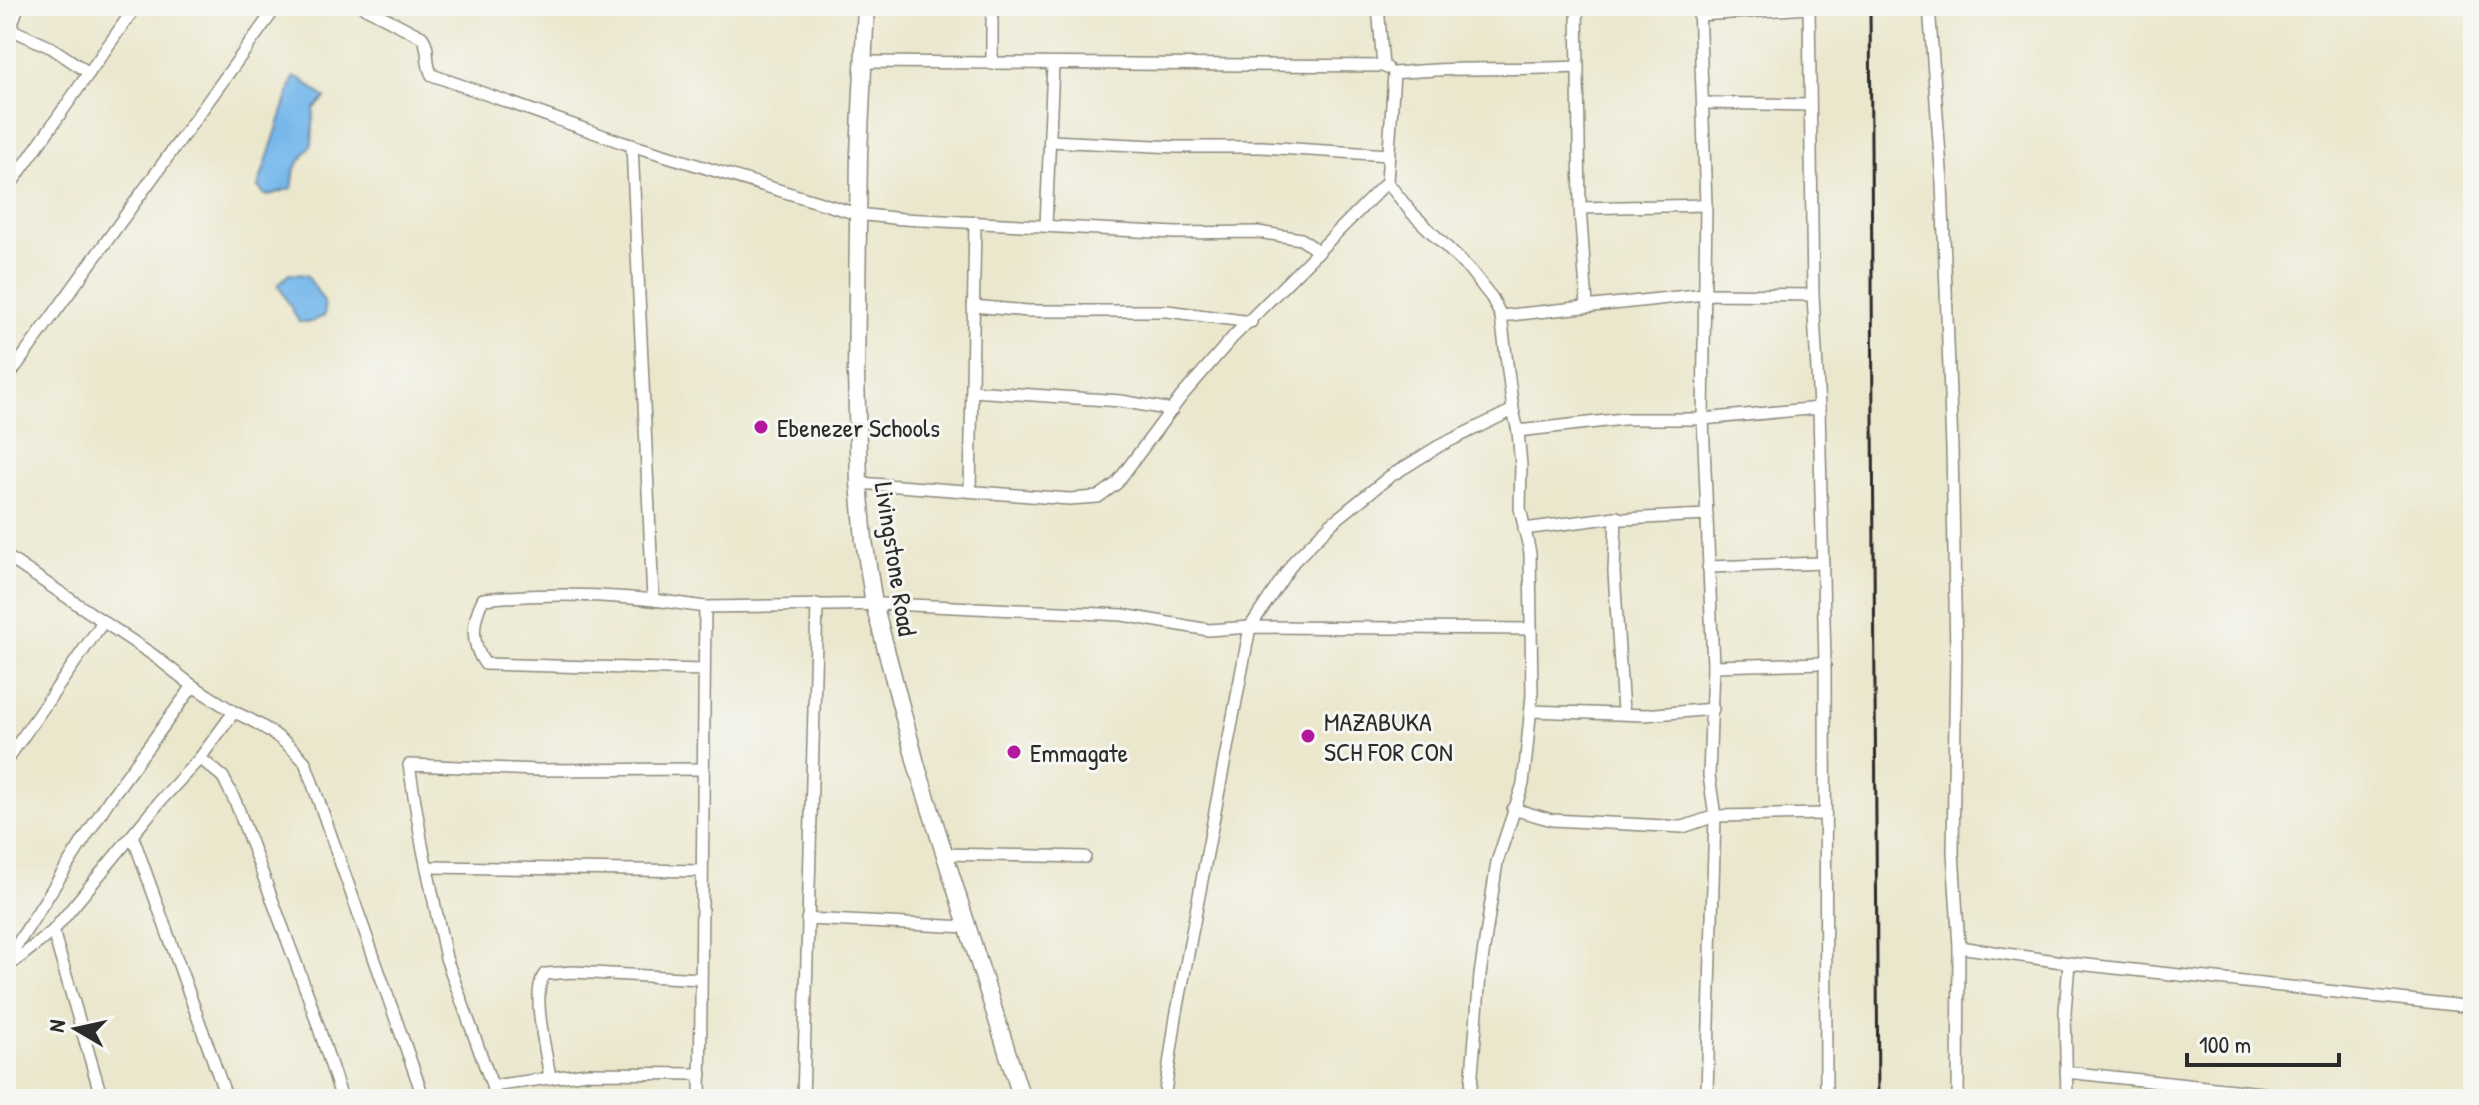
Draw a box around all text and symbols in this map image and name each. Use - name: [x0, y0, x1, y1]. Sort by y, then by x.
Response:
- place label: Ebenezer Schools: [777, 410, 940, 445]
- marker: Ebenezer Schools: [752, 418, 770, 436]
- street label: Livingstone Road: [867, 480, 925, 638]
- place label: MAZABUKA SCH FOR CON: [1324, 704, 1453, 769]
- marker: MAZABUKA SCH FOR CON: [1299, 727, 1317, 745]
- place label: Emmagate: [1030, 735, 1128, 770]
- marker: Emmagate: [1005, 743, 1023, 761]
- north arrow: [36, 989, 116, 1069]
- text: N: [41, 1017, 72, 1034]
- scale bar: [2187, 1017, 2339, 1067]
- text: 100 m: [2199, 1028, 2251, 1060]

